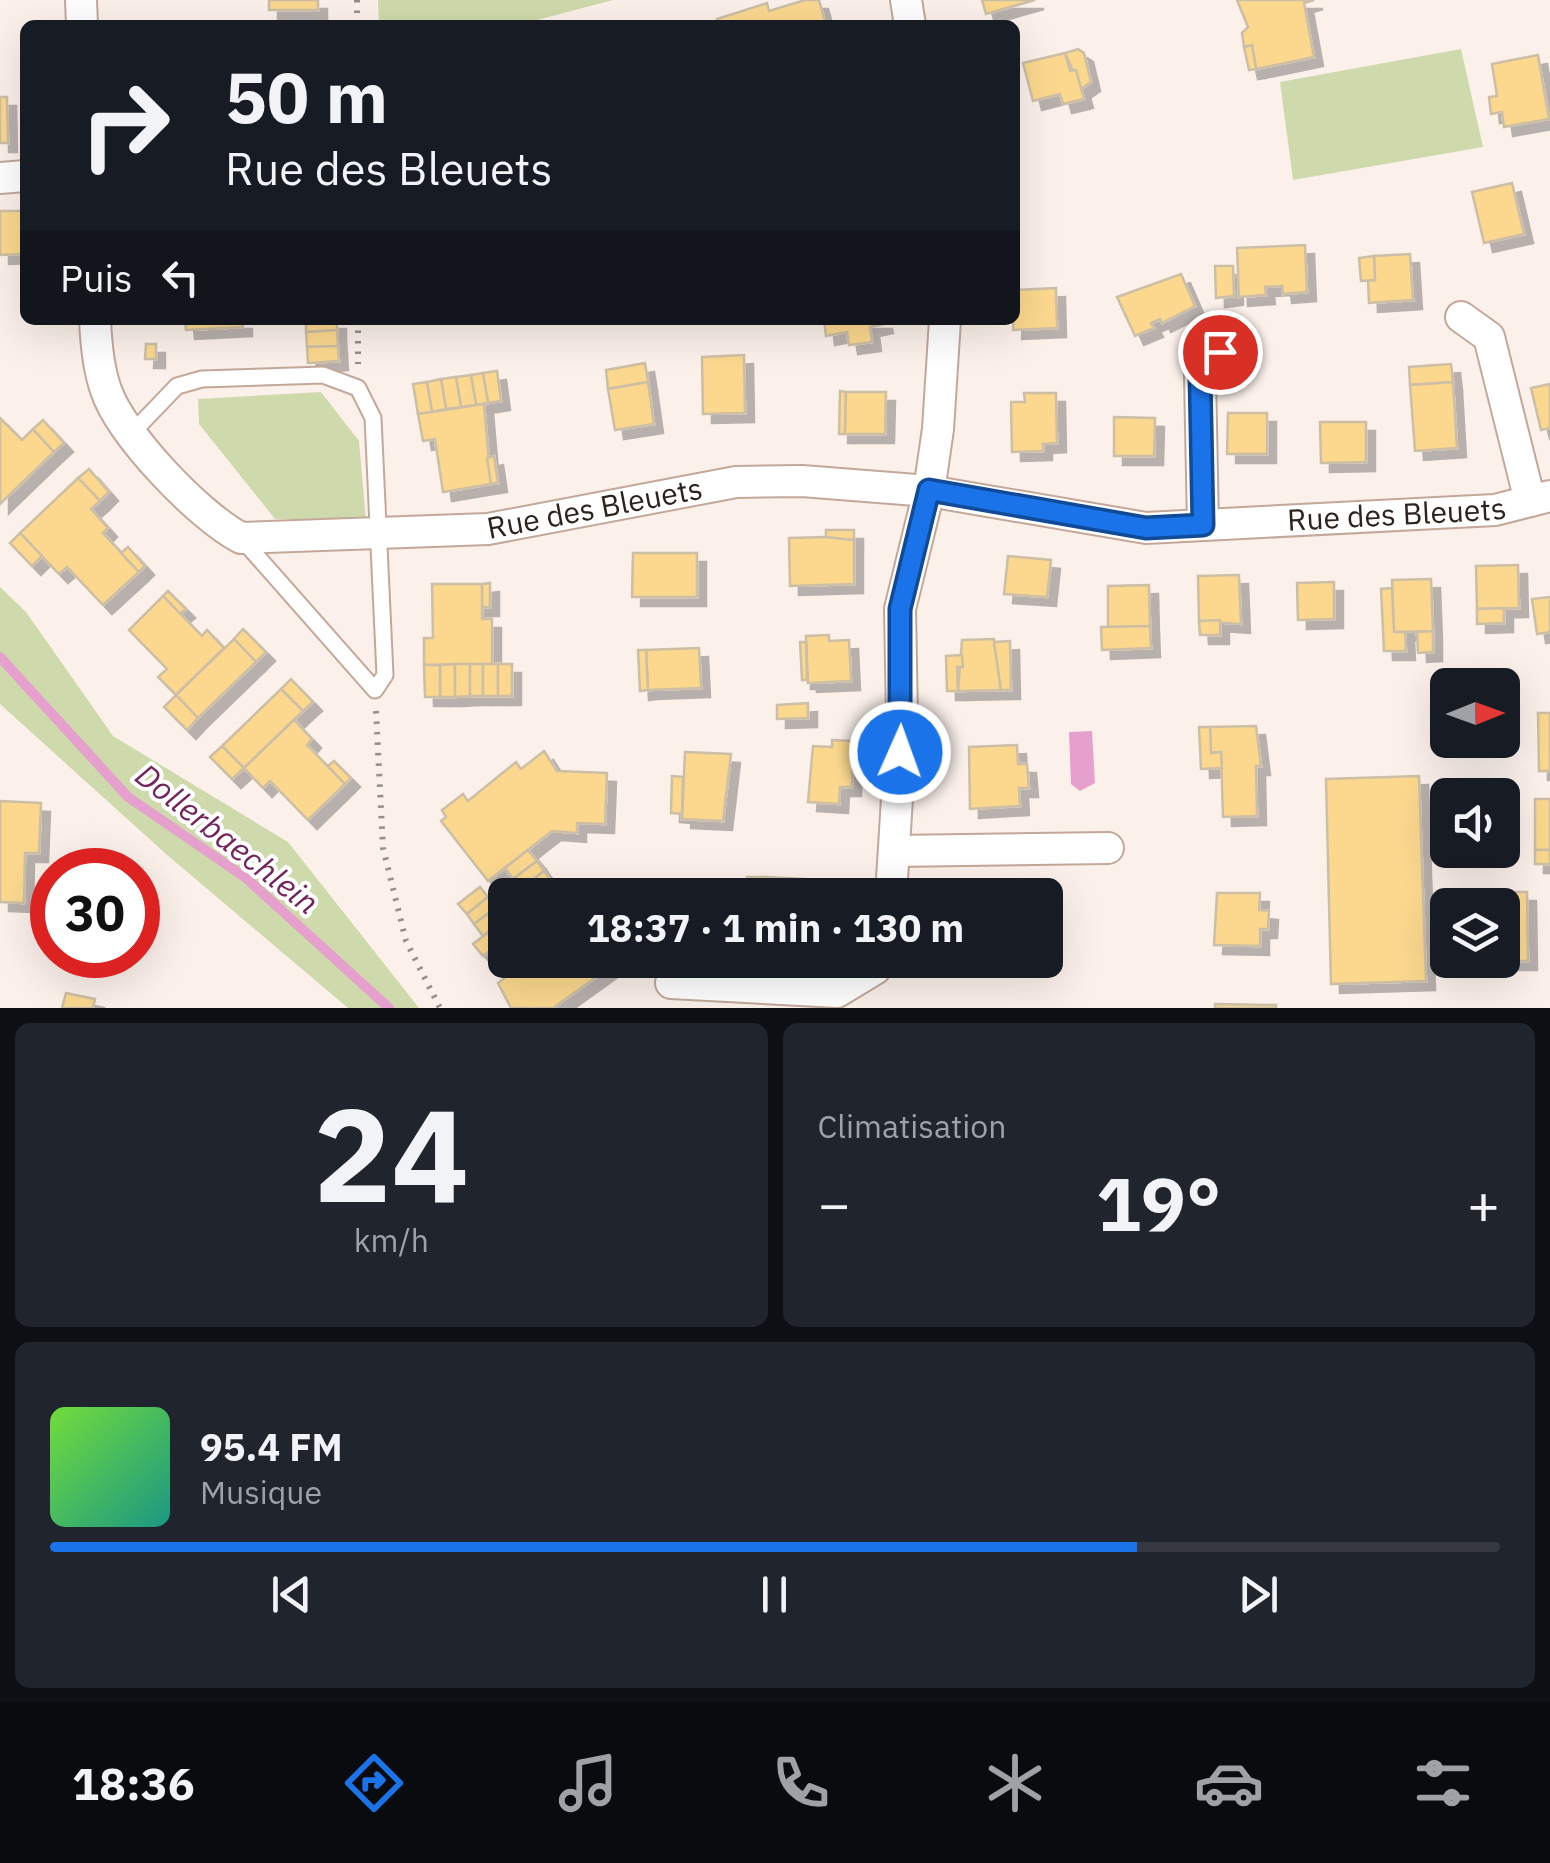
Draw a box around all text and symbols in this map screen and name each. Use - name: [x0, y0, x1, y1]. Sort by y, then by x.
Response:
- text: 50 m: [225, 51, 388, 142]
- icon: right: [60, 60, 190, 190]
- text: Rue des Bleuets: [225, 139, 552, 197]
- icon: left: [153, 250, 208, 305]
- text: Puis: [60, 253, 133, 302]
- pin: [1178, 310, 1263, 395]
- icon: arrive: [1193, 325, 1248, 380]
- street label: Rue des Bleuets: [484, 468, 705, 547]
- street label: Rue des Bleuets: [1286, 487, 1510, 539]
- north arrow: [1430, 668, 1520, 758]
- map controls: [1430, 668, 1520, 978]
- position arrow: [848, 700, 952, 804]
- water label: Dollerbaechlein: [127, 753, 328, 923]
- button: sound: [1430, 778, 1520, 868]
- speed limit sign: 30: [30, 848, 160, 978]
- button: layers: [1430, 888, 1520, 978]
- text: 18:37 · 1 min · 130 m: [587, 903, 964, 952]
- text: 24: [313, 1069, 469, 1238]
- text: Climatisation: [818, 1105, 1006, 1147]
- text: 19°: [1096, 1154, 1221, 1252]
- text: −: [818, 1168, 851, 1239]
- text: +: [1467, 1168, 1500, 1239]
- text: km/h: [354, 1219, 429, 1261]
- text: 95.4 FM: [200, 1422, 343, 1471]
- text: Musique: [200, 1471, 322, 1513]
- icon: previous: [264, 1567, 319, 1622]
- icon: pause: [747, 1567, 802, 1622]
- icon: next: [1231, 1567, 1286, 1622]
- icon: directions: [339, 1748, 409, 1818]
- icon: music: [553, 1748, 623, 1818]
- icon: phone: [766, 1748, 836, 1818]
- icon: climate: [980, 1748, 1050, 1818]
- icon: car: [1194, 1748, 1264, 1818]
- icon: filters: [1408, 1748, 1478, 1818]
- text: 18:36: [72, 1754, 195, 1812]

